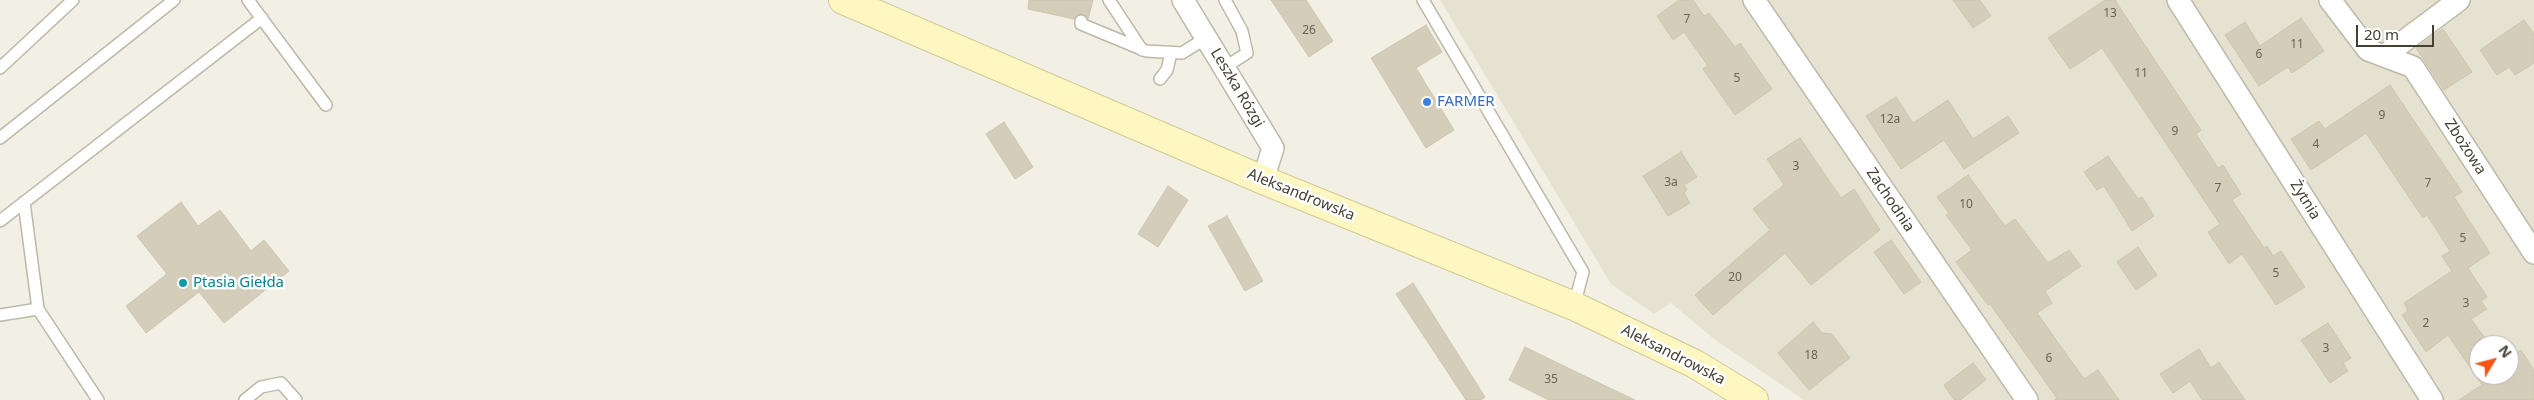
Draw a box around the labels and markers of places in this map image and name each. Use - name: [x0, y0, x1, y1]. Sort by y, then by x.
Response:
- place label: FARMER: [1437, 93, 1495, 111]
- marker: FARMER: [1421, 96, 1433, 108]
- place label: Ptasia Giełda: [193, 274, 284, 292]
- marker: Ptasia Giełda: [177, 277, 189, 289]

